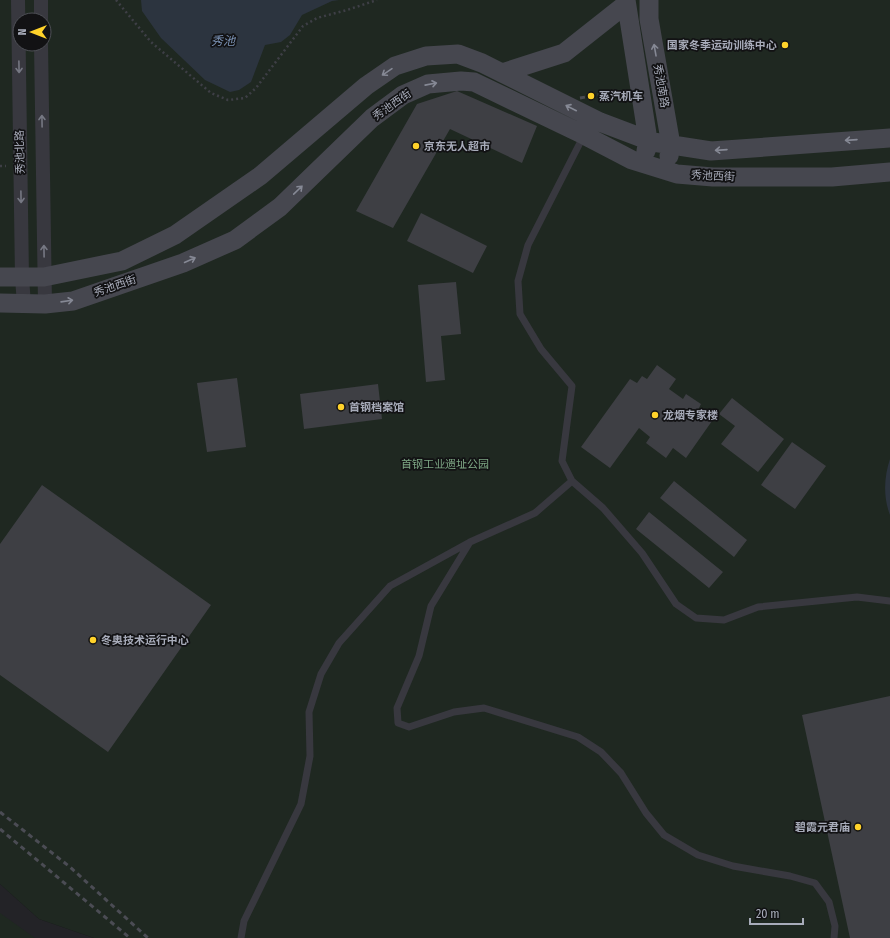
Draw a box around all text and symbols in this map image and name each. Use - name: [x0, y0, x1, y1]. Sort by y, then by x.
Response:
- north arrow: [12, 12, 52, 52]
- text: N: [16, 29, 29, 35]
- water label: 秀池: [211, 34, 236, 48]
- place label: 国家冬季运动训练中心: [667, 39, 777, 52]
- marker: 国家冬季运动训练中心: [780, 40, 790, 50]
- one-way arrow: [651, 44, 659, 57]
- one-way arrow: [15, 60, 23, 73]
- street label: 秀池南路: [651, 63, 671, 109]
- one-way arrow: [382, 68, 393, 76]
- one-way arrow: [424, 80, 437, 88]
- street label: 秀池西街: [370, 87, 414, 123]
- place label: 蒸汽机车: [599, 90, 643, 103]
- marker: 蒸汽机车: [586, 91, 596, 101]
- one-way arrow: [565, 103, 577, 111]
- one-way arrow: [38, 115, 46, 128]
- street label: 秀池北路: [13, 130, 27, 174]
- one-way arrow: [845, 137, 858, 144]
- place label: 京东无人超市: [424, 140, 490, 153]
- marker: 京东无人超市: [411, 141, 421, 151]
- one-way arrow: [715, 147, 728, 154]
- street label: 秀池西街: [691, 168, 735, 184]
- one-way arrow: [293, 185, 303, 195]
- one-way arrow: [17, 190, 25, 203]
- one-way arrow: [40, 245, 47, 258]
- one-way arrow: [184, 256, 196, 263]
- street label: 秀池西街: [92, 273, 138, 299]
- one-way arrow: [60, 297, 73, 305]
- place label: 首钢档案馆: [349, 401, 404, 414]
- marker: 首钢档案馆: [336, 402, 346, 412]
- place label: 龙烟专家楼: [663, 409, 718, 422]
- marker: 龙烟专家楼: [650, 410, 660, 420]
- park label: 首钢工业遗址公园: [401, 458, 489, 471]
- place label: 冬奥技术运行中心: [101, 634, 189, 647]
- marker: 冬奥技术运行中心: [88, 635, 98, 645]
- place label: 碧霞元君庙: [795, 821, 850, 834]
- marker: 碧霞元君庙: [853, 822, 863, 832]
- scale bar: [750, 900, 803, 926]
- text: 20 m: [756, 907, 780, 921]

